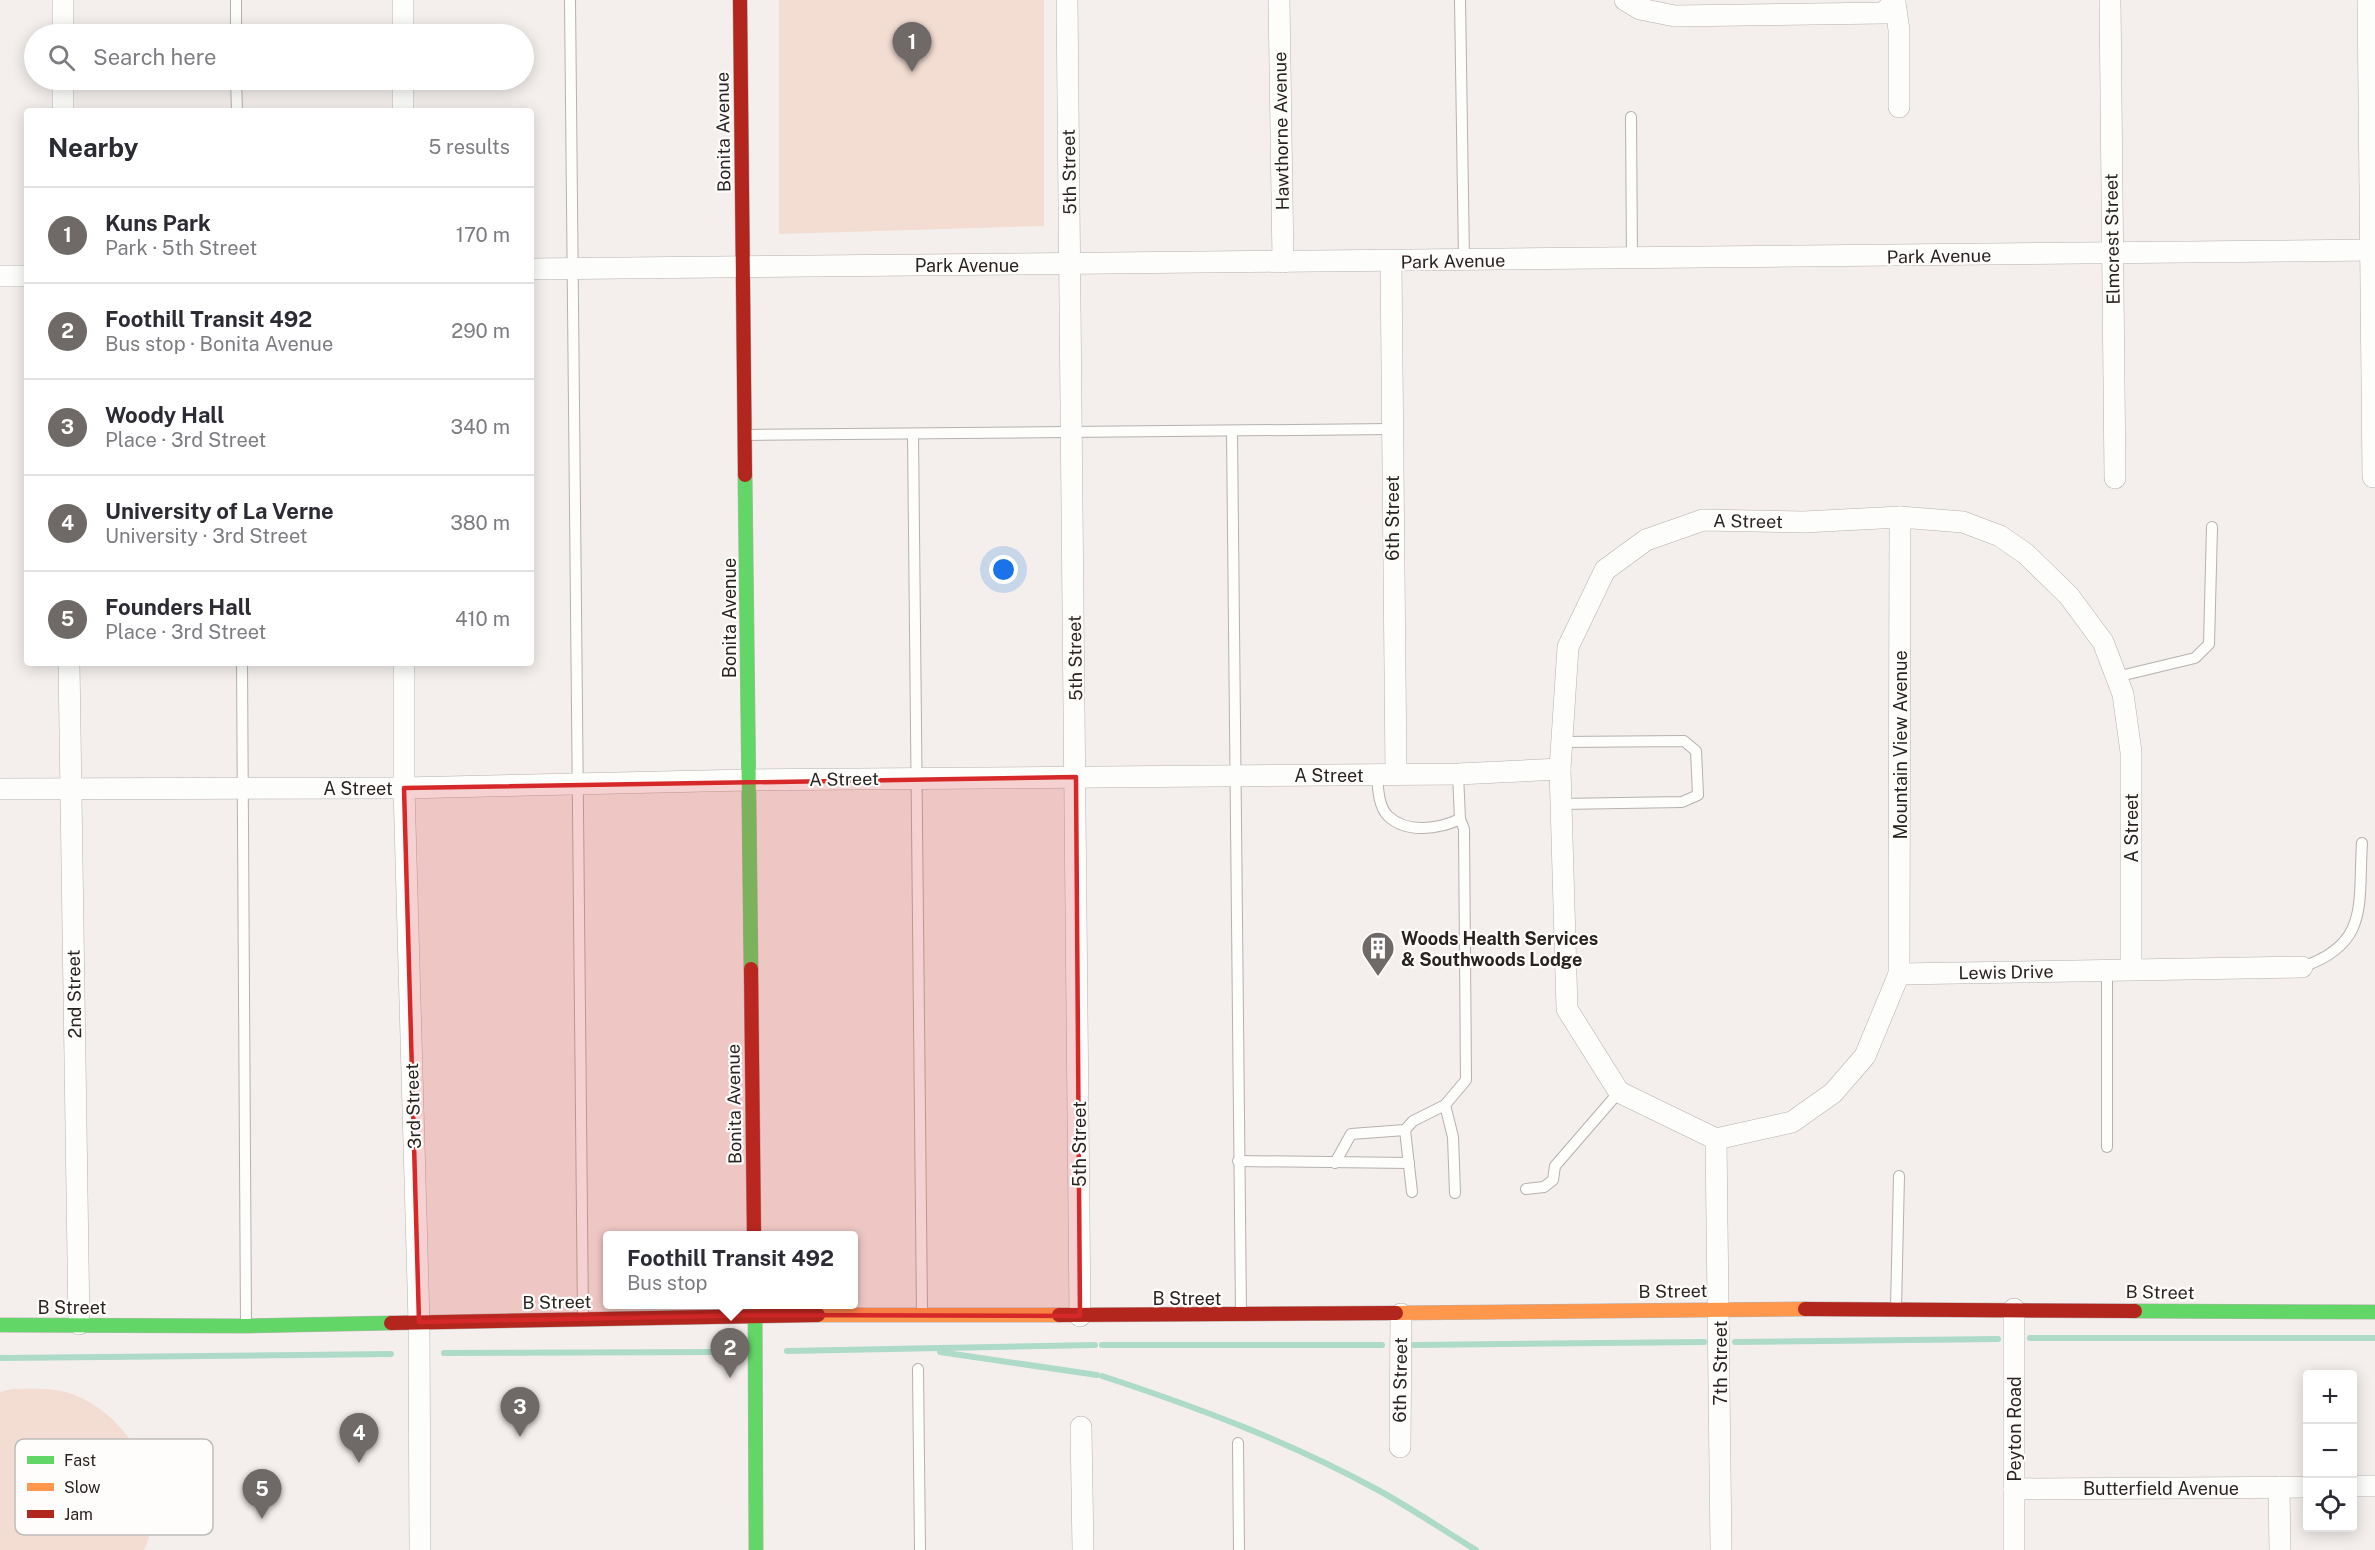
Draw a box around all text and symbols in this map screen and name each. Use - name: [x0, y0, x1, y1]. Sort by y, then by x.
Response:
- pin: 1: [892, 22, 932, 72]
- search box: [24, 24, 534, 90]
- icon: search: [45, 41, 78, 74]
- text: Search here: [93, 44, 217, 70]
- street label: Hawthorne Avenue: [1269, 51, 1293, 211]
- street label: Bonita Avenue: [711, 72, 735, 192]
- street label: 5th Street: [1058, 129, 1080, 215]
- text: Nearby: [48, 132, 138, 163]
- text: 5 results: [428, 135, 510, 159]
- street label: Elmcrest Street: [2100, 173, 2124, 305]
- text: Kuns Park: [105, 210, 211, 236]
- text: 1: [63, 223, 72, 247]
- text: 170 m: [456, 223, 510, 247]
- text: Park · 5th Street: [105, 236, 257, 260]
- street label: Park Avenue: [1887, 245, 1991, 267]
- street label: Park Avenue: [1401, 250, 1505, 272]
- street label: Park Avenue: [915, 255, 1019, 276]
- text: Foothill Transit 492: [105, 306, 312, 332]
- text: 2: [61, 319, 74, 343]
- text: 290 m: [451, 319, 510, 343]
- text: Bus stop · Bonita Avenue: [105, 332, 333, 356]
- text: Woody Hall: [105, 402, 225, 428]
- text: 3: [61, 415, 74, 439]
- text: 340 m: [450, 415, 510, 439]
- text: Place · 3rd Street: [105, 428, 266, 452]
- street label: 6th Street: [1382, 475, 1403, 561]
- text: University of La Verne: [105, 498, 334, 524]
- street label: A Street: [1713, 510, 1783, 532]
- text: 4: [61, 511, 74, 535]
- text: 380 m: [450, 511, 510, 535]
- text: University · 3rd Street: [105, 524, 308, 548]
- your location: [989, 555, 1018, 584]
- street label: Bonita Avenue: [719, 558, 740, 678]
- text: Founders Hall: [105, 594, 252, 620]
- text: 5: [61, 607, 74, 631]
- text: 410 m: [455, 607, 510, 631]
- street label: 5th Street: [1064, 615, 1086, 701]
- text: Place · 3rd Street: [105, 620, 266, 644]
- street label: Mountain View Avenue: [1890, 650, 1911, 840]
- street label: A Street: [1294, 765, 1364, 786]
- street label: A Street: [809, 768, 879, 790]
- street label: A Street: [323, 778, 393, 799]
- street label: A Street: [2121, 793, 2142, 863]
- place label: Woods Health Services & Southwoods Lodge: [1401, 928, 1598, 970]
- building icon: Woods Health Services & Southwoods Lodge: [1360, 930, 1396, 977]
- street label: 2nd Street: [63, 949, 85, 1039]
- street label: Lewis Drive: [1958, 961, 2054, 983]
- street label: Bonita Avenue: [722, 1044, 746, 1164]
- street label: 3rd Street: [401, 1063, 425, 1149]
- street label: 5th Street: [1069, 1101, 1090, 1187]
- popup: [603, 1231, 858, 1309]
- text: Foothill Transit 492: [627, 1245, 834, 1271]
- text: Bus stop: [627, 1271, 707, 1295]
- street label: B Street: [1638, 1280, 1708, 1302]
- street label: B Street: [2125, 1281, 2195, 1303]
- street label: B Street: [1152, 1288, 1222, 1309]
- street label: B Street: [522, 1291, 592, 1313]
- street label: B Street: [37, 1297, 107, 1318]
- street label: 7th Street: [1710, 1320, 1731, 1406]
- pin: 2: [710, 1328, 750, 1378]
- street label: 6th Street: [1389, 1337, 1411, 1423]
- map controls: [2303, 1370, 2357, 1532]
- button: +: [2303, 1370, 2357, 1424]
- street label: Peyton Road: [2004, 1376, 2025, 1482]
- pin: 3: [500, 1388, 540, 1437]
- pin: 4: [340, 1414, 378, 1463]
- button: −: [2303, 1424, 2357, 1478]
- legend: [15, 1439, 213, 1535]
- text: Fast: [64, 1451, 96, 1470]
- pin: 5: [242, 1470, 282, 1519]
- text: Slow: [64, 1478, 101, 1497]
- street label: Butterfield Avenue: [2083, 1478, 2239, 1499]
- button: locate: [2303, 1478, 2357, 1532]
- text: Jam: [64, 1505, 93, 1524]

